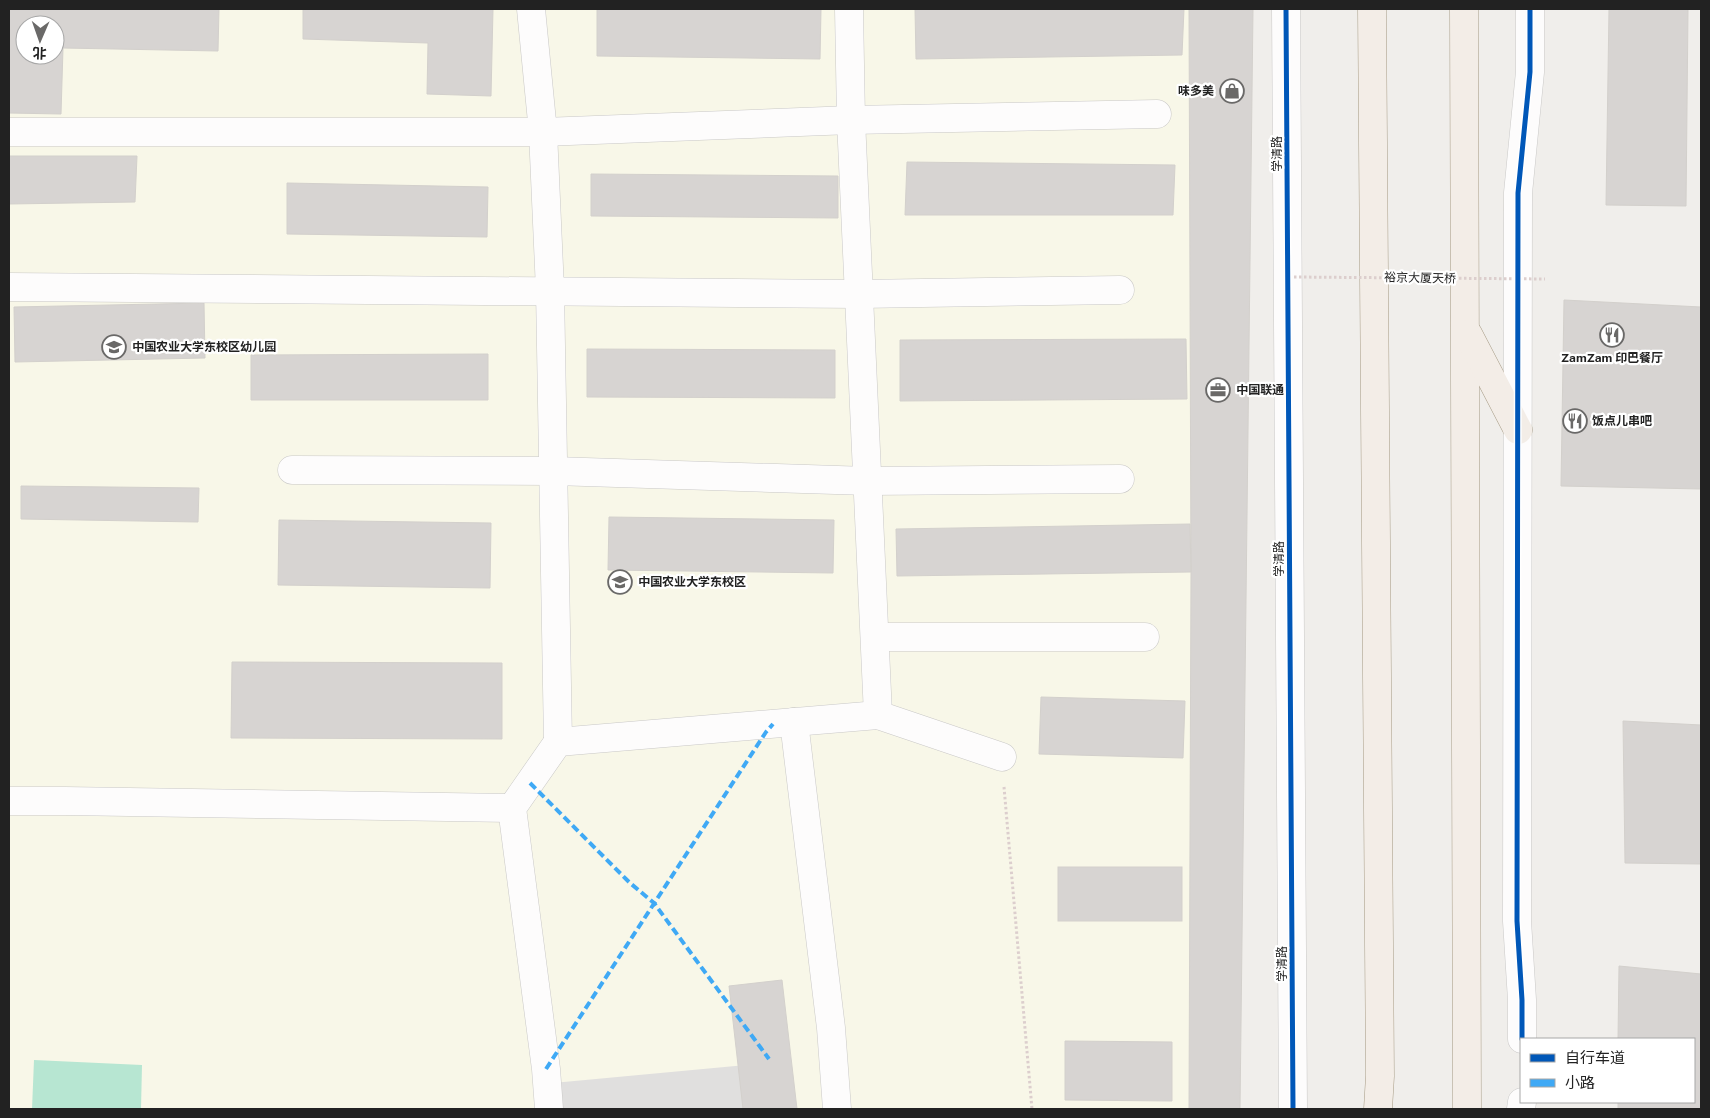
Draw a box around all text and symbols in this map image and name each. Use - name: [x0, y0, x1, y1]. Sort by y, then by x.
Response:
- north arrow: [15, 15, 65, 65]
- text: 北: [32, 45, 47, 61]
- shop icon: 味多美: [1219, 78, 1245, 104]
- place label: 味多美: [1178, 84, 1214, 98]
- street label: 学清路: [1270, 136, 1284, 172]
- street label: 裕京大厦天桥: [1384, 270, 1456, 286]
- restaurant icon: ZamZam 印巴餐厅: [1599, 322, 1625, 348]
- school or university icon: 中国农业大学东校区幼儿园: [101, 334, 127, 360]
- place label: 中国农业大学东校区幼儿园: [132, 340, 276, 354]
- place label: ZamZam 印巴餐厅: [1561, 351, 1663, 365]
- office icon: 中国联通: [1205, 377, 1231, 403]
- place label: 中国联通: [1236, 383, 1284, 397]
- restaurant icon: 饭点儿串吧: [1562, 408, 1588, 434]
- place label: 饭点儿串吧: [1592, 414, 1652, 428]
- street label: 学清路: [1272, 541, 1286, 577]
- school or university icon: 中国农业大学东校区: [607, 569, 633, 595]
- place label: 中国农业大学东校区: [638, 575, 746, 589]
- street label: 学清路: [1275, 946, 1289, 982]
- legend: [1520, 1038, 1695, 1103]
- text: 自行车道: [1565, 1049, 1625, 1066]
- text: 小路: [1565, 1074, 1595, 1091]

